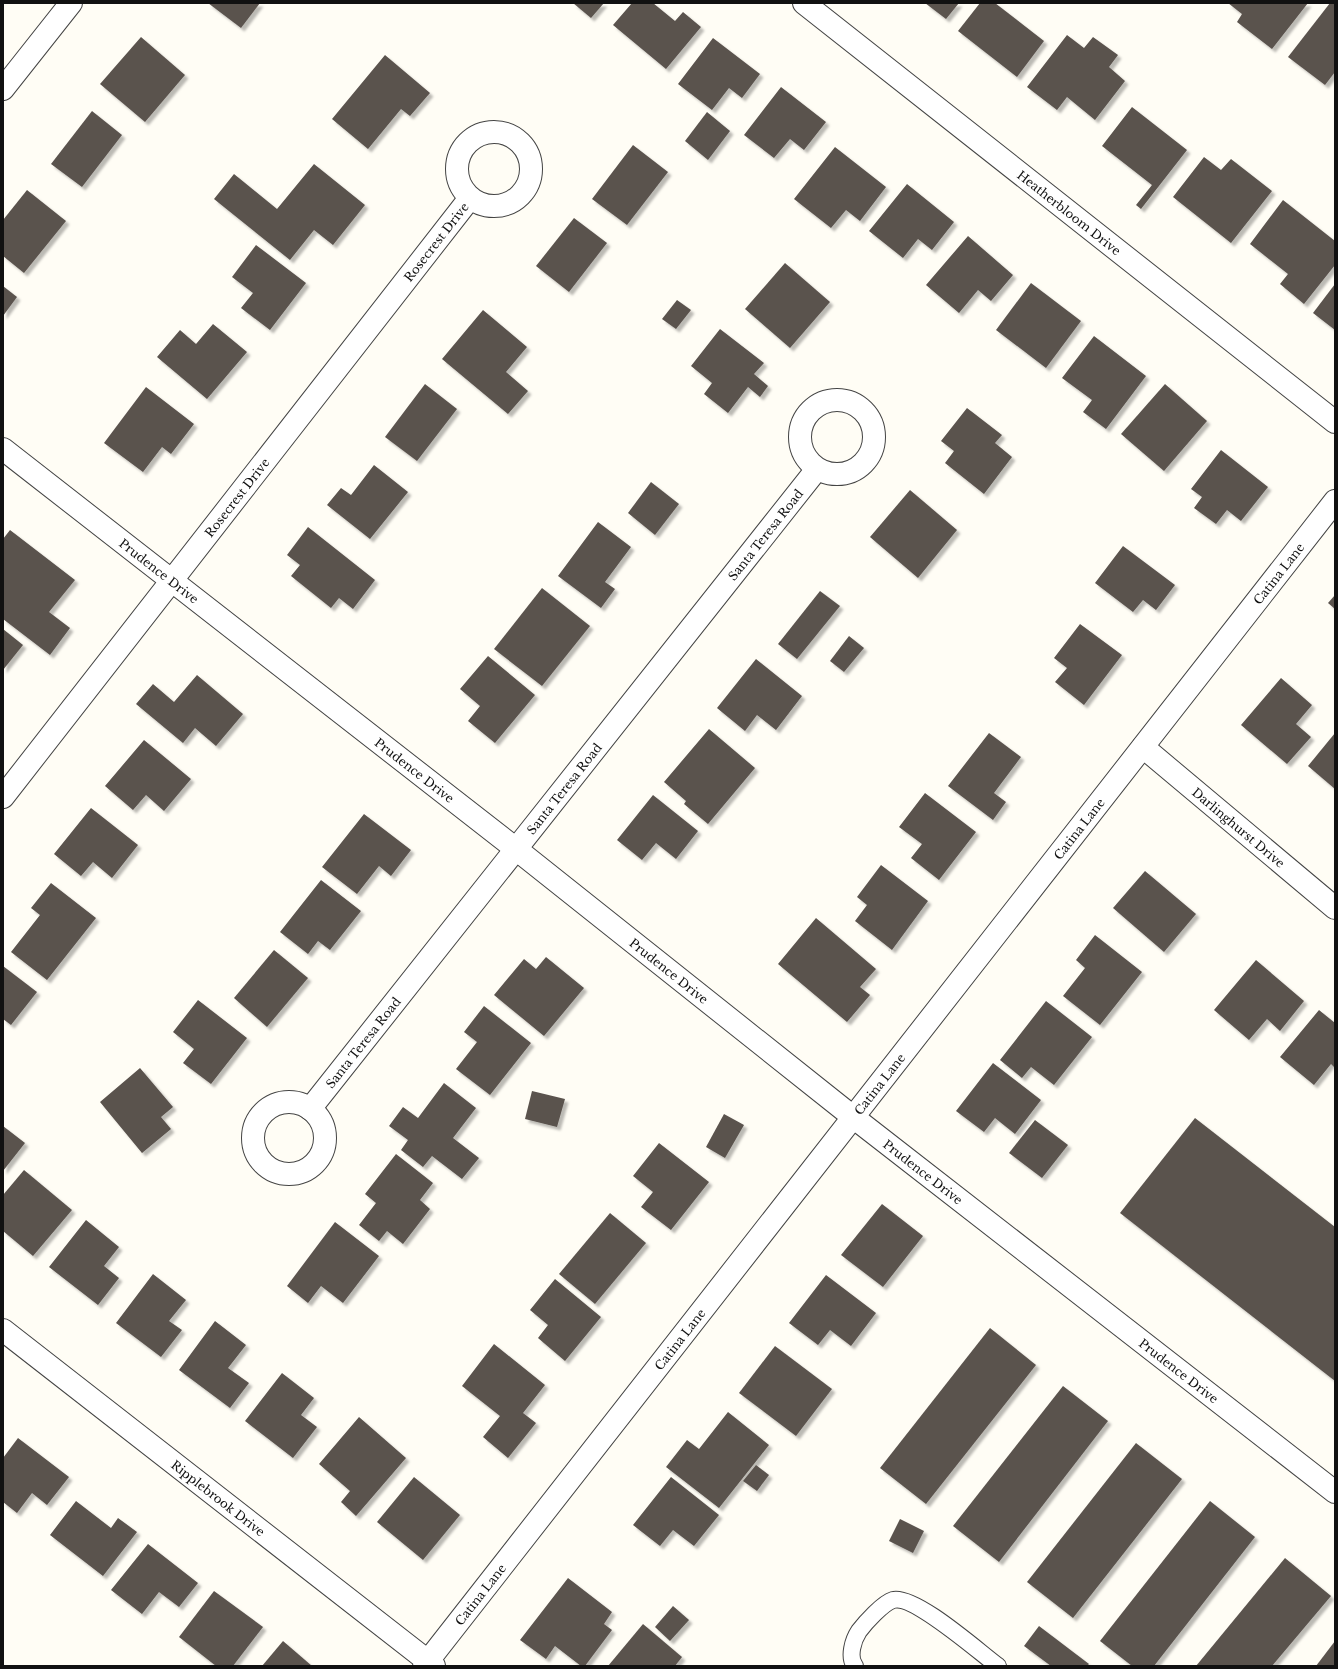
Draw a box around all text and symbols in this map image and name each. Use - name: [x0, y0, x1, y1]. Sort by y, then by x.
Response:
- street label: Heatherbloom Drive: [1014, 167, 1124, 258]
- street label: Rosecrest Drive: [400, 199, 471, 284]
- street label: Rosecrest Drive: [201, 455, 272, 540]
- street label: Santa Teresa Road: [725, 486, 806, 583]
- street label: Prudence Drive: [117, 535, 202, 606]
- street label: Catina Lane: [1250, 540, 1307, 607]
- street label: Prudence Drive: [372, 734, 457, 806]
- street label: Santa Teresa Road: [523, 740, 605, 837]
- street label: Darlinghurst Drive: [1189, 784, 1288, 870]
- street label: Catina Lane: [1050, 795, 1107, 862]
- street label: Prudence Drive: [627, 935, 711, 1007]
- street label: Santa Teresa Road: [322, 994, 403, 1091]
- street label: Catina Lane: [851, 1050, 908, 1118]
- street label: Prudence Drive: [881, 1136, 966, 1207]
- street label: Catina Lane: [651, 1305, 708, 1373]
- street label: Prudence Drive: [1136, 1335, 1222, 1406]
- street label: Ripplebrook Drive: [168, 1457, 268, 1539]
- street label: Catina Lane: [451, 1561, 509, 1628]

